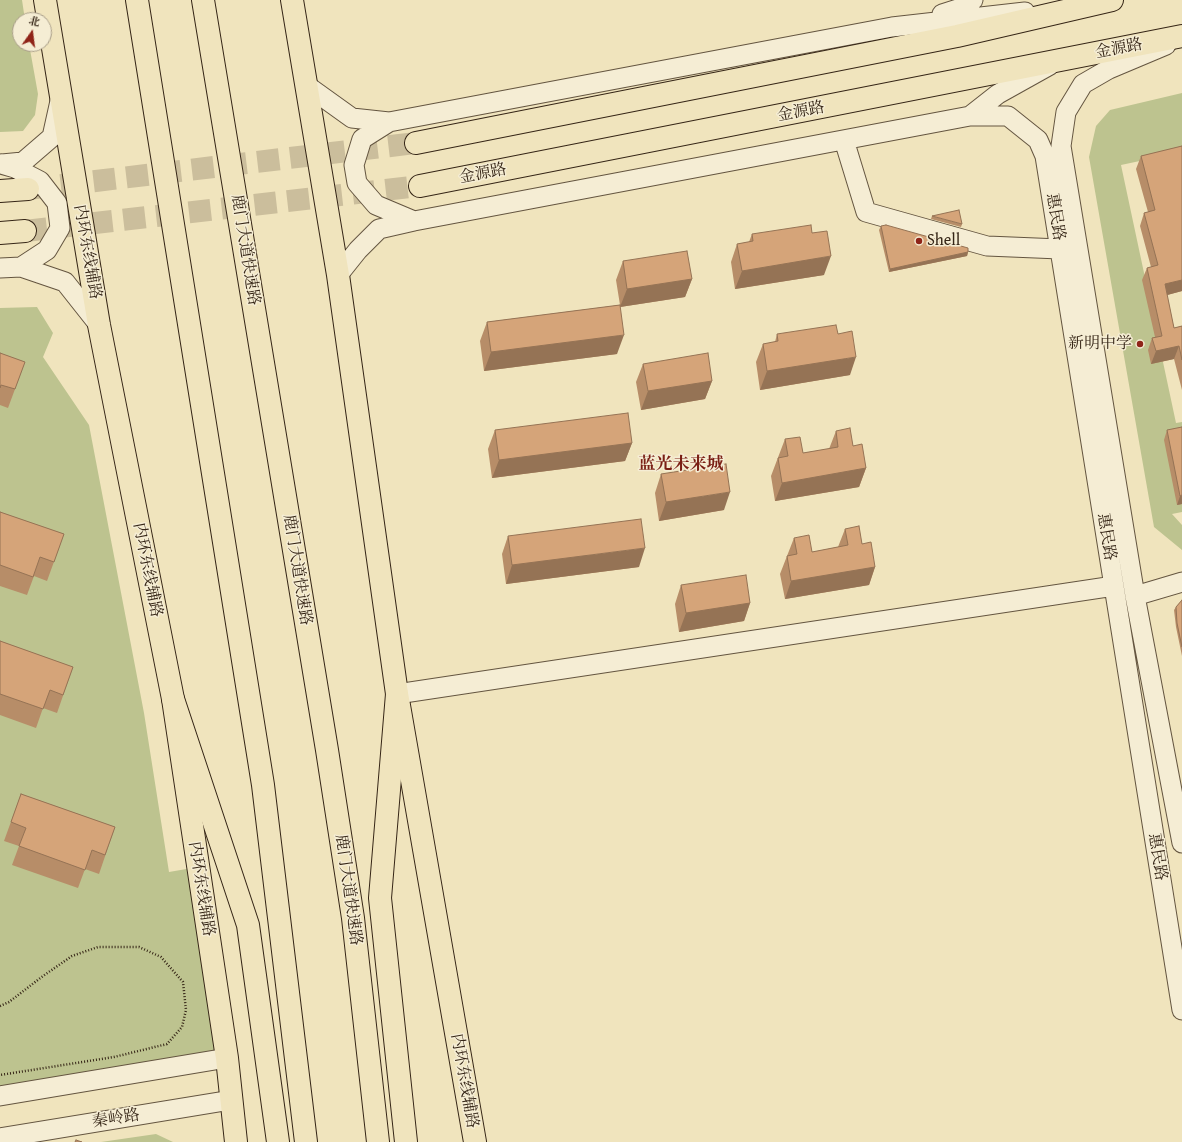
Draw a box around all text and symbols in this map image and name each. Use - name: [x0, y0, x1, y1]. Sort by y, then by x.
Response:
- north arrow: [12, 12, 52, 52]
- text: 北: [27, 12, 42, 30]
- street label: 金源路: [1094, 35, 1144, 63]
- street label: 金源路: [776, 98, 826, 126]
- street label: 金源路: [458, 160, 508, 188]
- street label: 惠民路: [1042, 192, 1068, 242]
- street label: 鹿门大道快速路: [227, 193, 263, 307]
- street label: 内环东线辅路: [69, 203, 105, 301]
- place label: Shell: [927, 231, 960, 251]
- marker: Shell: [914, 236, 924, 246]
- place label: 新明中学: [1068, 334, 1132, 354]
- marker: 新明中学: [1135, 339, 1145, 349]
- district label: 蓝光未来城: [639, 455, 723, 475]
- street label: 惠民路: [1093, 512, 1119, 562]
- street label: 鹿门大道快速路: [279, 513, 315, 627]
- street label: 内环东线辅路: [128, 521, 166, 619]
- street label: 惠民路: [1144, 832, 1170, 882]
- street label: 鹿门大道快速路: [331, 833, 365, 947]
- street label: 内环东线辅路: [184, 840, 218, 938]
- street label: 内环东线辅路: [446, 1032, 482, 1130]
- street label: 秦岭路: [91, 1106, 141, 1132]

